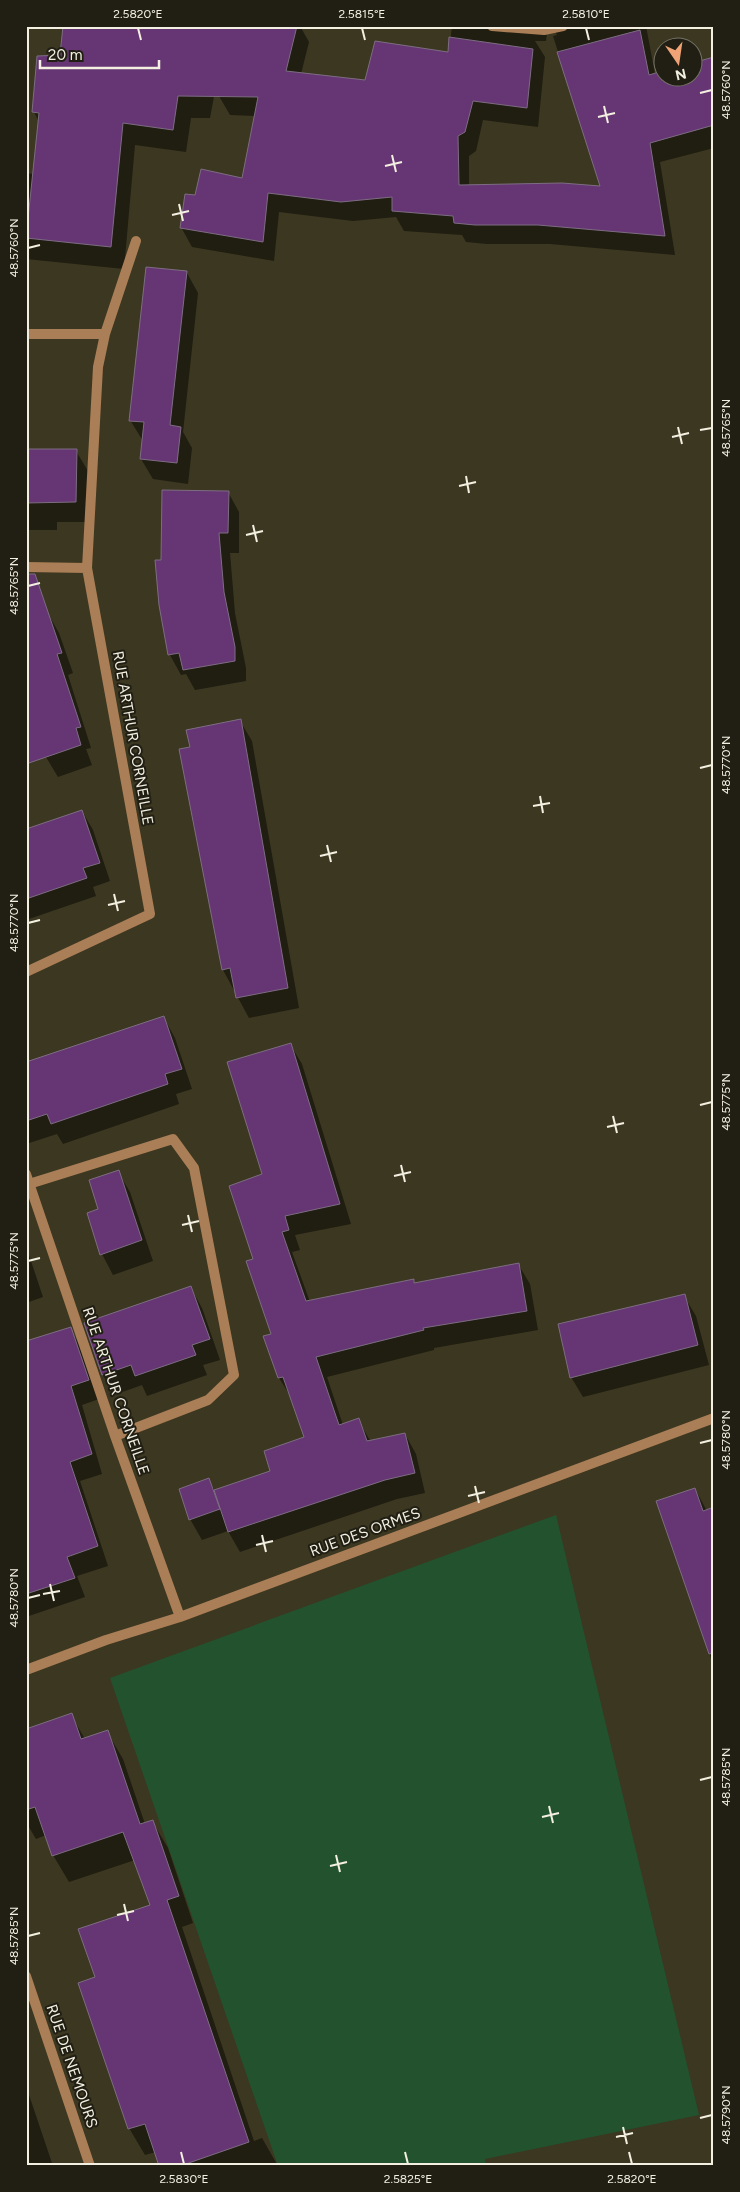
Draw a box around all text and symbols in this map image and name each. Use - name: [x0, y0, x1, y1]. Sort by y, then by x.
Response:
- text: 2.5820°E: [113, 7, 163, 21]
- text: 2.5815°E: [339, 7, 385, 21]
- text: 2.5810°E: [562, 7, 610, 21]
- scale bar: [40, 38, 159, 70]
- north arrow: [652, 38, 702, 88]
- text: 20 m: [48, 46, 82, 64]
- text: 48.5760°N: [719, 61, 733, 119]
- text: N: [674, 65, 688, 84]
- text: 48.5760°N: [7, 219, 21, 277]
- text: 48.5765°N: [719, 399, 733, 457]
- text: 48.5765°N: [7, 557, 21, 615]
- street label: RUE ARTHUR CORNEILLE: [109, 650, 157, 826]
- text: 48.5770°N: [719, 736, 733, 794]
- text: 48.5770°N: [7, 894, 21, 952]
- text: 48.5775°N: [719, 1073, 733, 1131]
- text: 48.5775°N: [7, 1232, 21, 1290]
- street label: RUE ARTHUR CORNEILLE: [79, 1305, 153, 1477]
- text: 48.5780°N: [719, 1410, 733, 1470]
- street label: RUE DES ORMES: [307, 1504, 423, 1560]
- text: 48.5780°N: [7, 1568, 21, 1628]
- text: 48.5785°N: [719, 1748, 733, 1806]
- text: 48.5785°N: [7, 1907, 21, 1965]
- street label: RUE DE NEMOURS: [42, 2002, 102, 2130]
- text: 48.5790°N: [719, 2086, 733, 2144]
- text: 2.5830°E: [159, 2172, 209, 2186]
- text: 2.5825°E: [384, 2172, 432, 2186]
- text: 2.5820°E: [607, 2172, 657, 2186]

